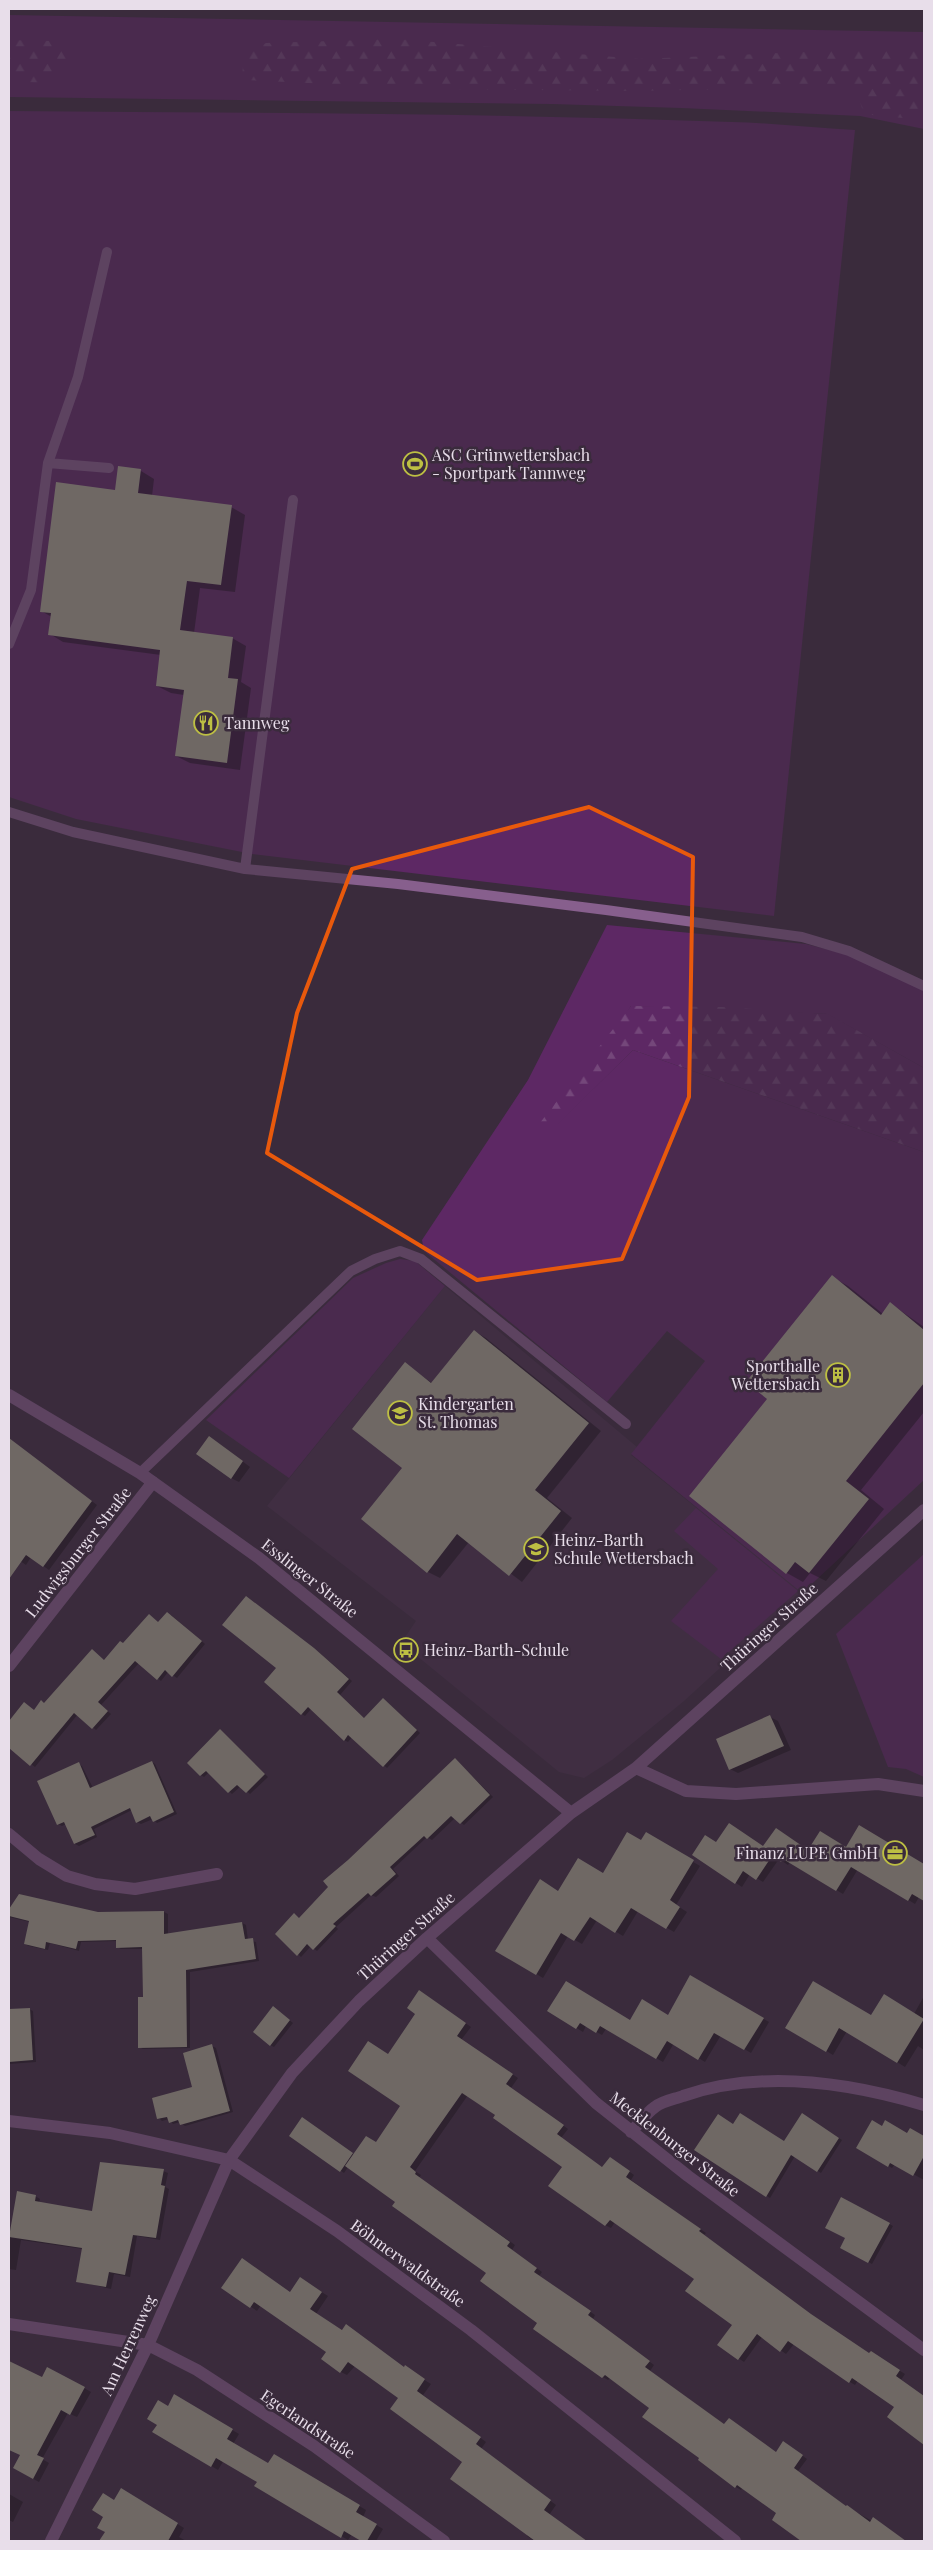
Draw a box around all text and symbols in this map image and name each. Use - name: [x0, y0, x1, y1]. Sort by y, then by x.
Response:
- place label: ASC Grünwettersbach - Sportpark Tannweg: [431, 444, 591, 483]
- sports icon: ASC Grünwettersbach - Sportpark Tannweg: [402, 451, 428, 477]
- restaurant icon: Tannweg: [193, 710, 219, 736]
- place label: Tannweg: [224, 712, 290, 733]
- place label: Sporthalle Wettersbach: [730, 1355, 821, 1394]
- building icon: Sporthalle Wettersbach: [825, 1362, 851, 1388]
- place label: Kindergarten St. Thomas: [418, 1393, 514, 1432]
- school or university icon: Kindergarten St. Thomas: [387, 1400, 413, 1426]
- street label: Ludwigsburger Straße: [20, 1482, 135, 1621]
- place label: Heinz-Barth Schule Wettersbach: [554, 1529, 694, 1568]
- street label: Esslinger Straße: [258, 1533, 363, 1622]
- school or university icon: Heinz-Barth Schule Wettersbach: [523, 1536, 549, 1562]
- street label: Thüringer Straße: [716, 1577, 822, 1676]
- bus stop icon: Heinz-Barth-Schule: [393, 1637, 419, 1663]
- place label: Heinz-Barth-Schule: [424, 1639, 569, 1660]
- office icon: Finanz LUPE GmbH: [882, 1840, 908, 1866]
- place label: Finanz LUPE GmbH: [736, 1842, 878, 1863]
- street label: Thüringer Straße: [353, 1886, 459, 1985]
- street label: Mecklenburger Straße: [606, 2086, 745, 2201]
- street label: Böhmerwaldstraße: [347, 2214, 470, 2311]
- street label: Am Herrenweg: [95, 2291, 160, 2399]
- street label: Egerlandstraße: [257, 2384, 360, 2463]

